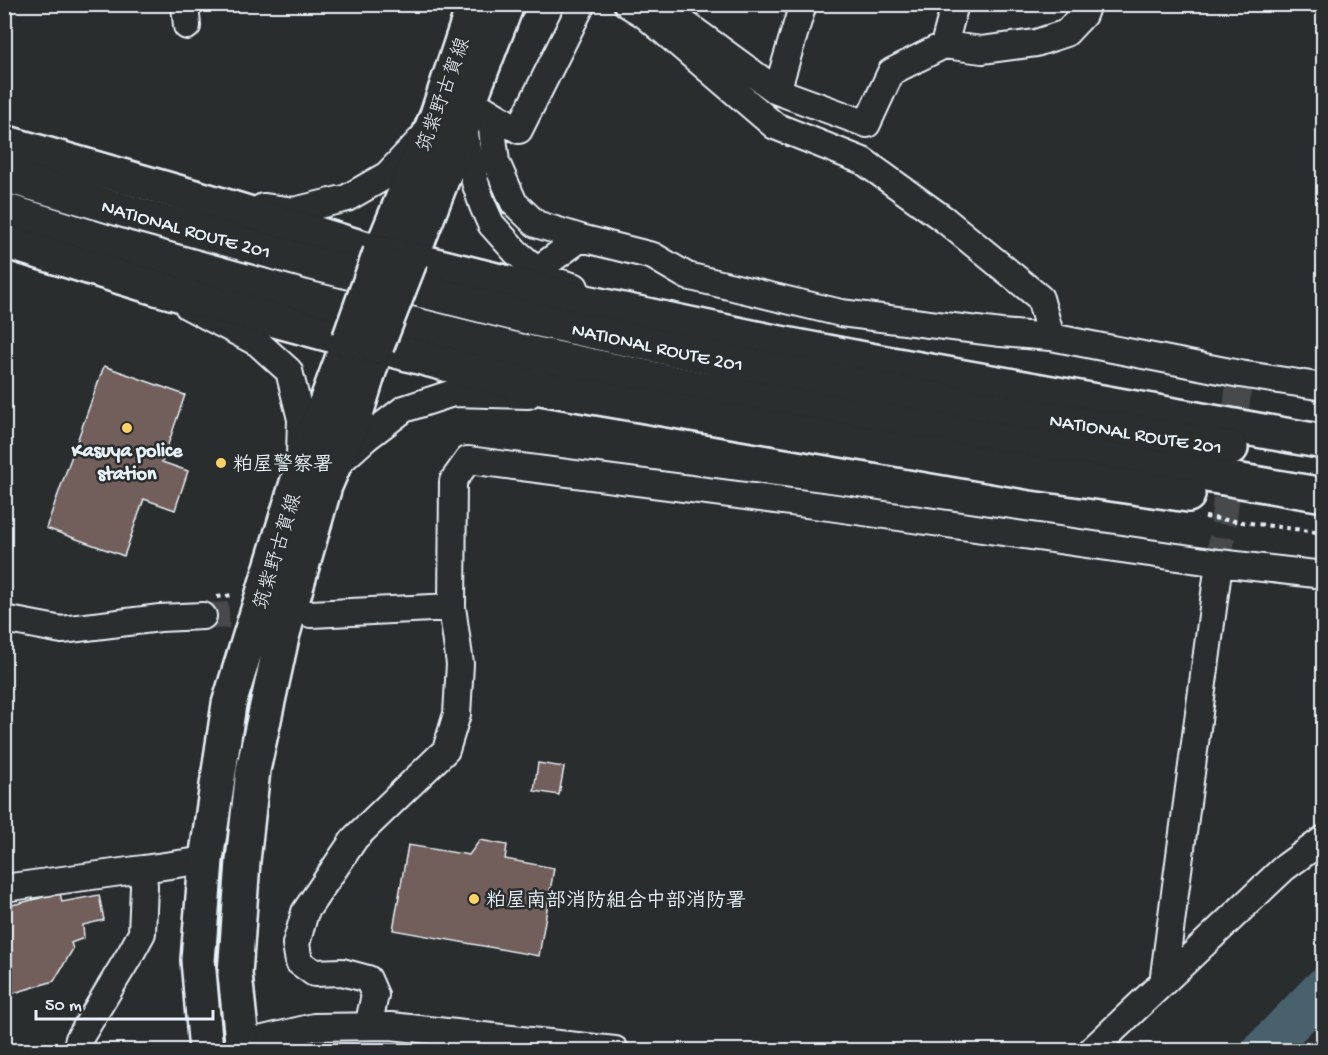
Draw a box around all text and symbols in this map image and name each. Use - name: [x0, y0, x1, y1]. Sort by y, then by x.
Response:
- street label: 筑紫野古賀線: [412, 34, 477, 156]
- street label: NATIONAL ROUTE 201: [98, 196, 273, 266]
- street label: NATIONAL ROUTE 201: [569, 319, 745, 379]
- street label: NATIONAL ROUTE 201: [1047, 411, 1223, 461]
- marker: Kasuya police station: [120, 421, 134, 435]
- place label: Kasuya police station: [71, 441, 183, 487]
- place label: 粕屋警察署: [233, 453, 333, 478]
- marker: 粕屋警察署: [214, 456, 228, 470]
- street label: 筑紫野古賀線: [249, 491, 308, 613]
- place label: 粕屋南部消防組合中部消防署: [486, 889, 746, 914]
- marker: 粕屋南部消防組合中部消防署: [467, 892, 481, 906]
- scale bar: [36, 983, 213, 1021]
- text: 50 m: [45, 996, 82, 1017]

